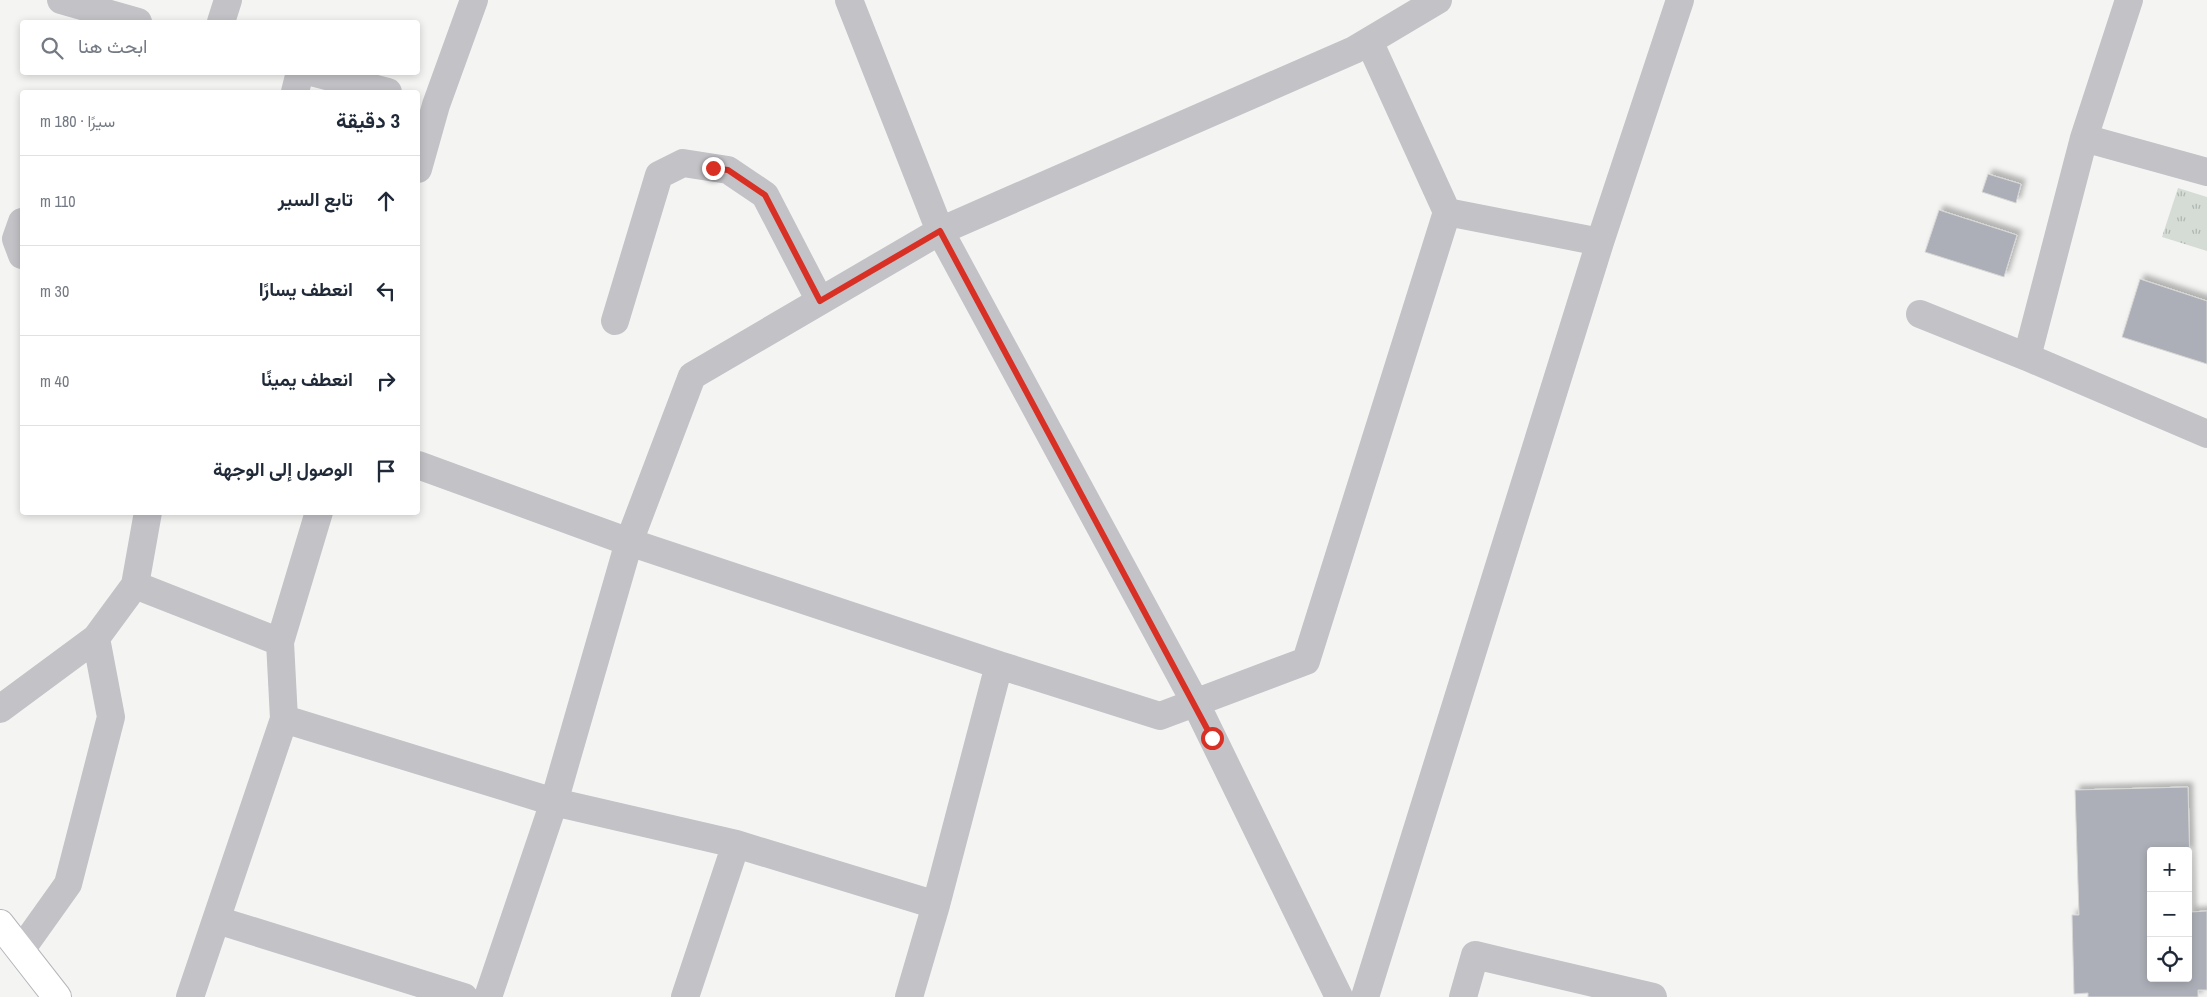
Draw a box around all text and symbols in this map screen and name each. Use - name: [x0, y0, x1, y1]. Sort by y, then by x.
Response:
- search box: [20, 20, 420, 75]
- text: ابحث هنا: [78, 33, 148, 59]
- icon: search: [38, 34, 66, 62]
- text: 3 دقيقة: [336, 106, 400, 135]
- text: سيرًا · 180 m: [40, 110, 115, 132]
- route end: [702, 157, 725, 180]
- text: تابع السير: [278, 186, 353, 212]
- icon: ahead: [372, 187, 400, 215]
- text: 110 m: [40, 190, 76, 212]
- text: انعطف يسارًا: [259, 276, 353, 302]
- icon: left: [372, 277, 400, 305]
- text: 30 m: [40, 280, 69, 302]
- text: انعطف يمينًا: [261, 366, 353, 392]
- icon: right: [372, 367, 400, 395]
- text: 40 m: [40, 370, 69, 392]
- text: الوصول إلى الوجهة: [213, 456, 353, 482]
- icon: arrive: [372, 457, 400, 485]
- route start: [1201, 727, 1224, 750]
- map controls: [2147, 847, 2192, 982]
- button: +: [2147, 847, 2192, 892]
- button: −: [2147, 892, 2192, 937]
- button: locate: [2147, 937, 2192, 982]

